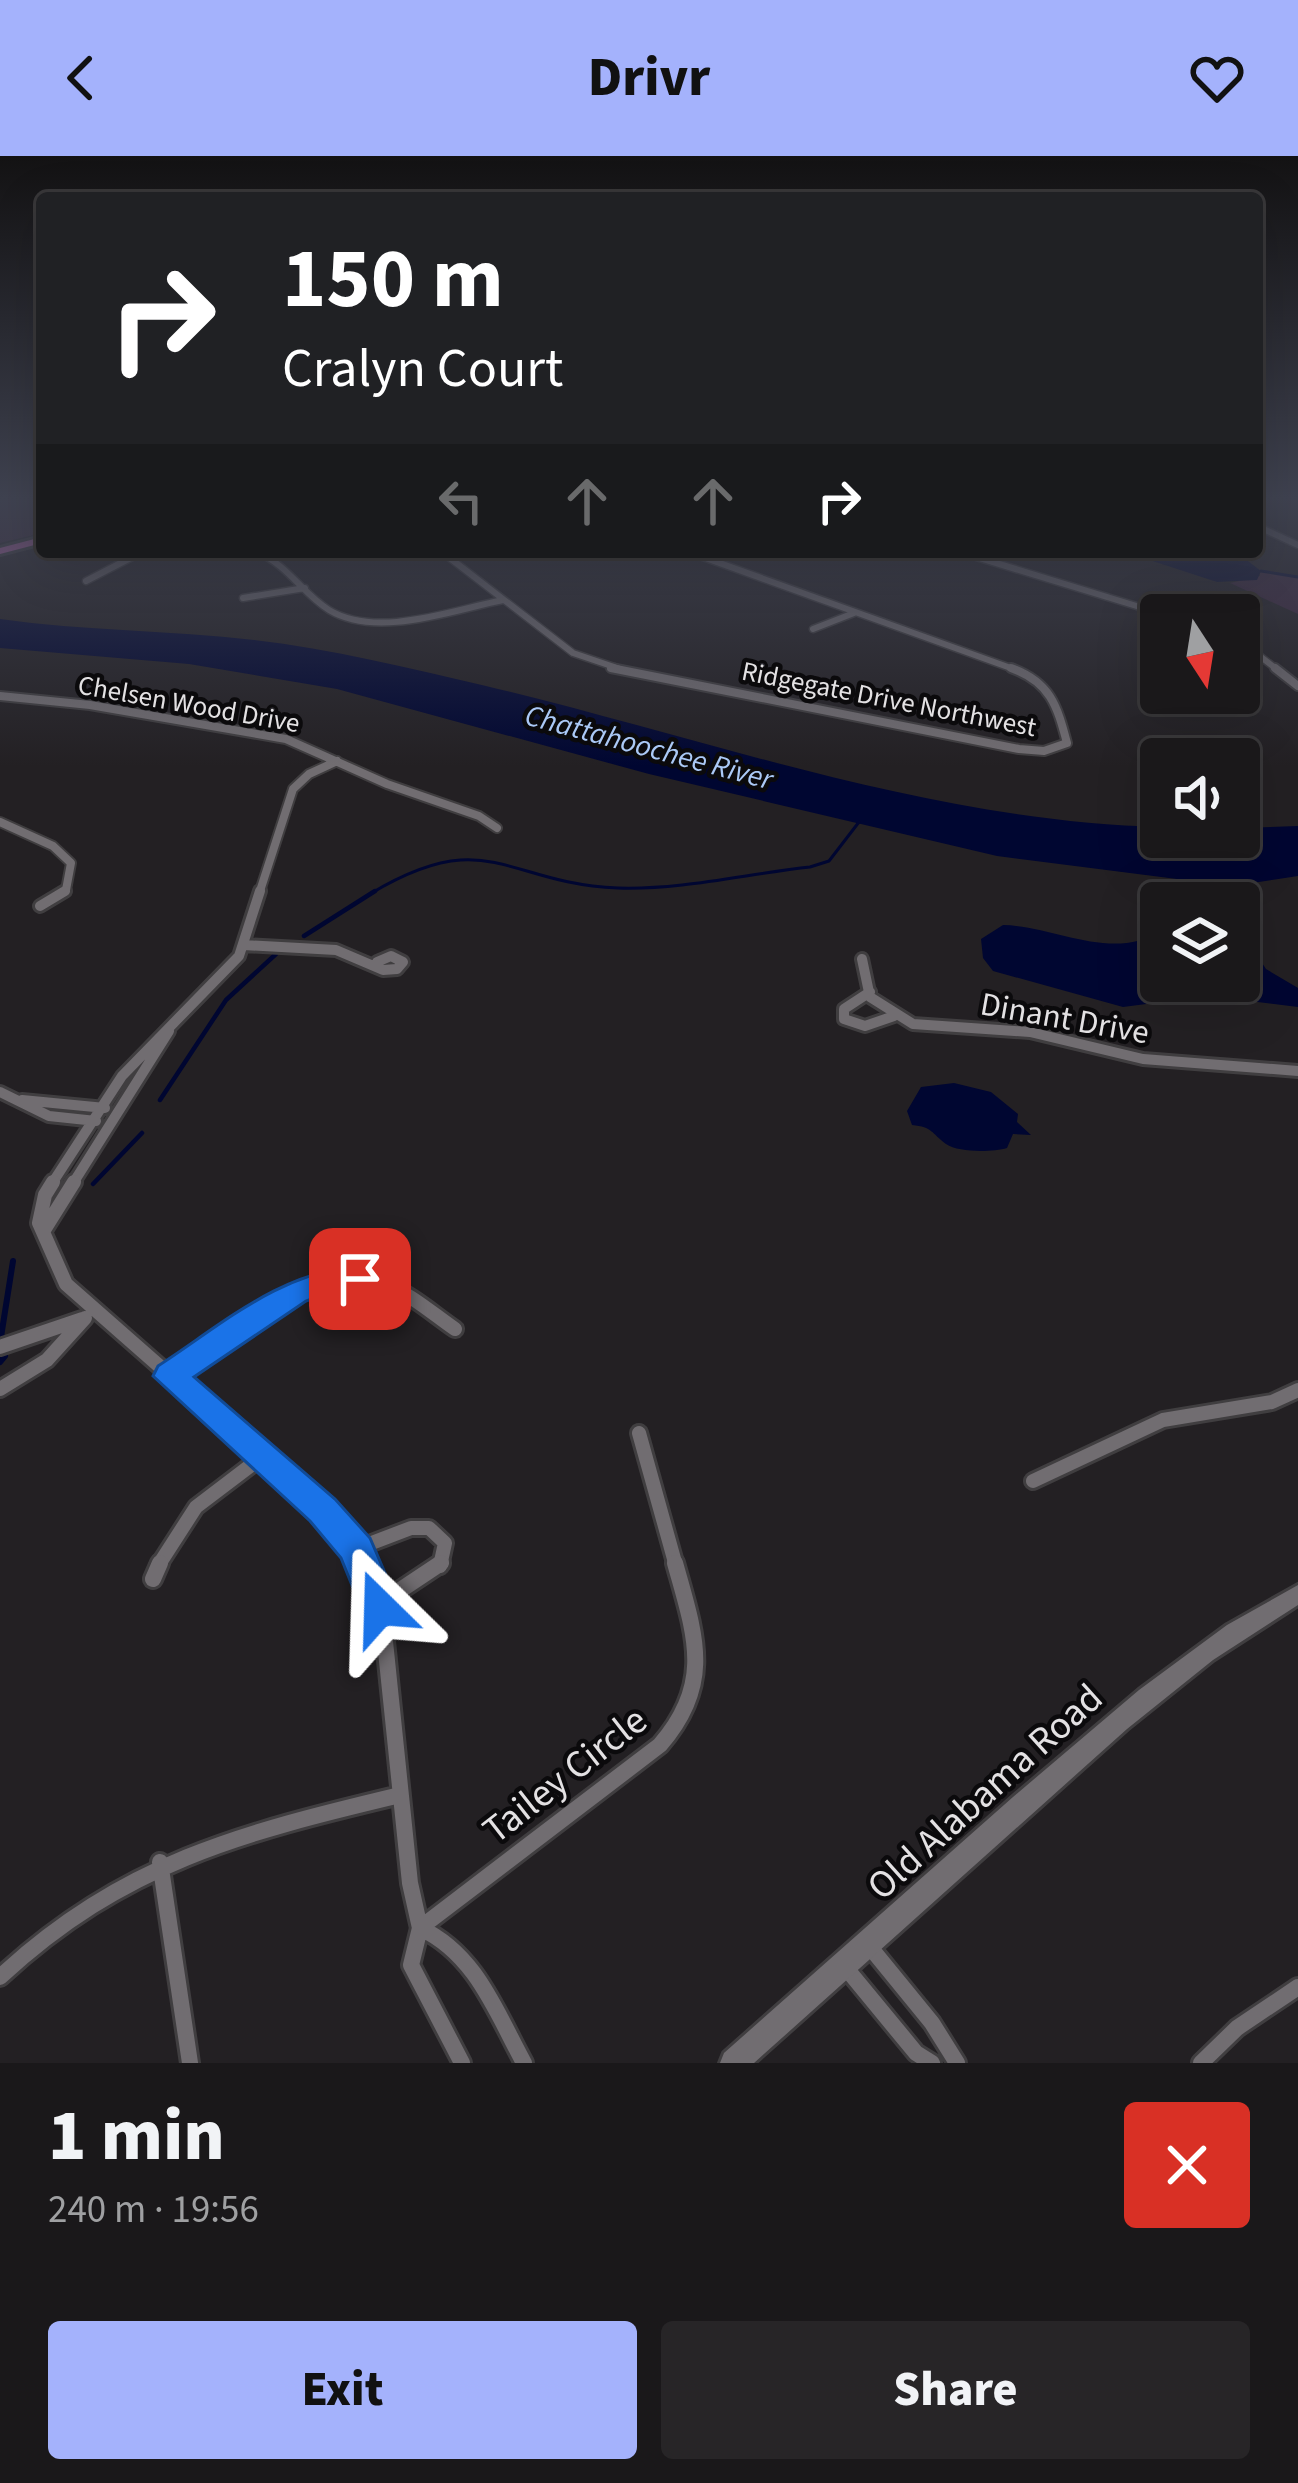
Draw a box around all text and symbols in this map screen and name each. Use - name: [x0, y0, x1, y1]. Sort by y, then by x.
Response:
- text: Drivr: [588, 40, 710, 117]
- icon: back: [48, 45, 114, 111]
- icon: heart: [1184, 45, 1250, 111]
- text: 150 m: [282, 220, 504, 340]
- icon: right: [84, 240, 240, 396]
- text: Cralyn Court: [282, 331, 563, 408]
- icon: left: [428, 468, 494, 534]
- icon: ahead: [554, 468, 620, 534]
- icon: ahead: [680, 468, 746, 534]
- icon: right: [806, 468, 872, 534]
- north arrow: [1140, 594, 1260, 714]
- map controls: [1140, 594, 1260, 1002]
- street label: Ridgegate Drive Northwest: [738, 652, 1039, 747]
- street label: Chelsen Wood Drive: [75, 666, 303, 743]
- water label: Chattahoochee River: [520, 694, 779, 802]
- button: sound: [1140, 738, 1260, 858]
- button: layers: [1140, 882, 1260, 1002]
- street label: Dinant Drive: [977, 981, 1153, 1056]
- pin: [309, 1228, 411, 1330]
- icon: arrive: [327, 1246, 393, 1312]
- position arrow: [317, 1545, 443, 1671]
- street label: Old Alabama Road: [855, 1671, 1116, 1914]
- street label: Tailey Circle: [471, 1694, 659, 1858]
- text: 1 min: [48, 2085, 225, 2188]
- button: close: [1124, 2102, 1250, 2228]
- text: 240 m · 19:56: [48, 2182, 259, 2238]
- button: Exit: [48, 2321, 637, 2459]
- button: Share: [661, 2321, 1250, 2459]

